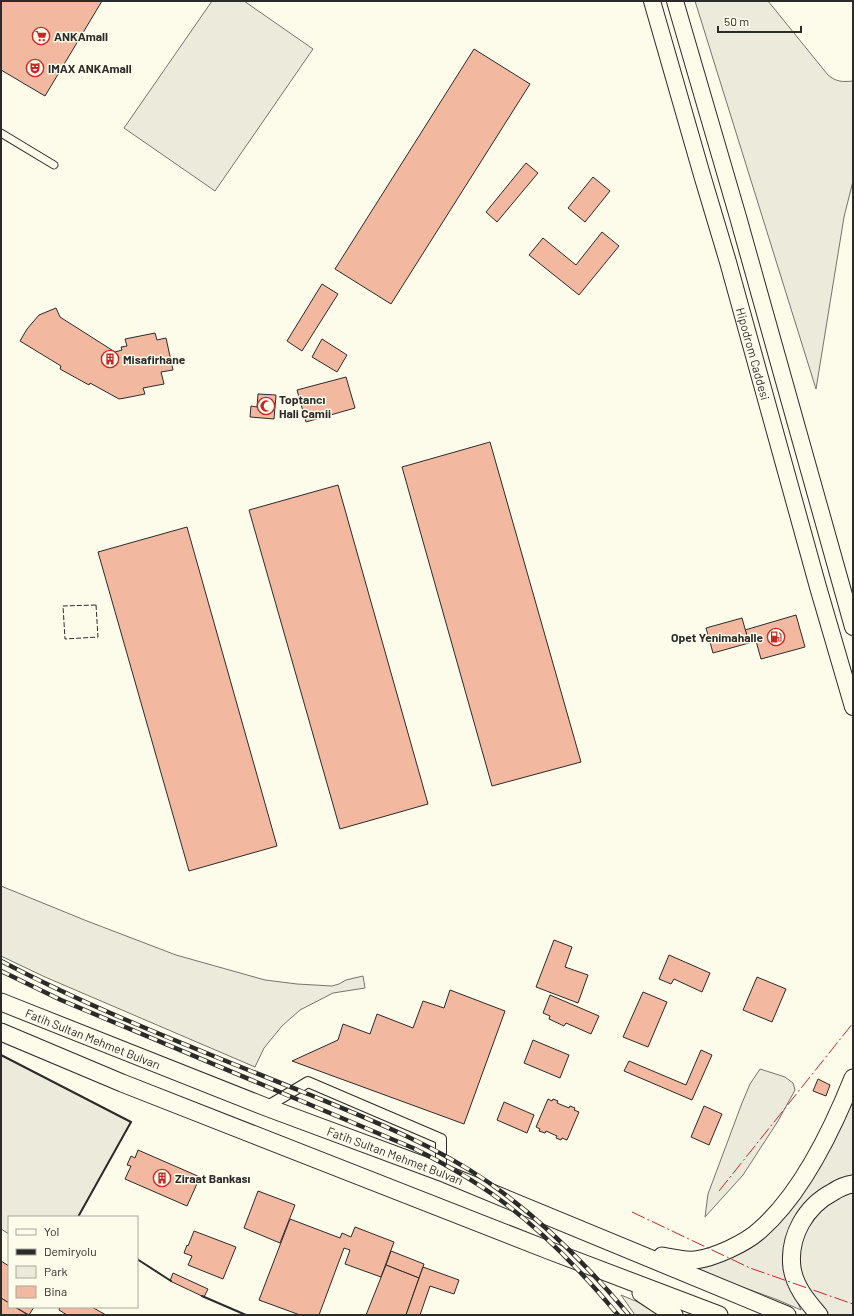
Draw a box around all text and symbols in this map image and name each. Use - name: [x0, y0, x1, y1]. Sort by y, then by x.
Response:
- scale bar: [718, 8, 801, 34]
- text: 50 m: [724, 14, 749, 28]
- supermarket icon: ANKAmall: [31, 26, 51, 46]
- place label: ANKAmall: [54, 29, 108, 43]
- theatre icon: IMAX ANKAmall: [25, 58, 45, 78]
- place label: IMAX ANKAmall: [48, 61, 132, 75]
- street label: Hipodrom Caddesi: [734, 306, 773, 402]
- building icon: Misafirhane: [100, 349, 120, 369]
- place label: Misafirhane: [123, 352, 186, 366]
- place label: Toptancı Hali Camii: [279, 392, 331, 420]
- mosque icon: Toptancı Hali Camii: [256, 396, 276, 416]
- fuel station icon: Opet Yenimahalle: [766, 627, 786, 647]
- place label: Opet Yenimahalle: [671, 630, 763, 644]
- street label: Fatih Sultan Mehmet Bulvarı: [23, 1005, 163, 1072]
- street label: Fatih Sultan Mehmet Bulvarı: [325, 1123, 465, 1187]
- building icon: Ziraat Bankası: [152, 1168, 172, 1188]
- place label: Ziraat Bankası: [175, 1171, 251, 1185]
- legend: [8, 1216, 138, 1308]
- text: Yol: [44, 1224, 59, 1238]
- text: Demiryolu: [44, 1244, 97, 1258]
- text: Park: [44, 1264, 68, 1278]
- text: Bina: [44, 1284, 67, 1298]

